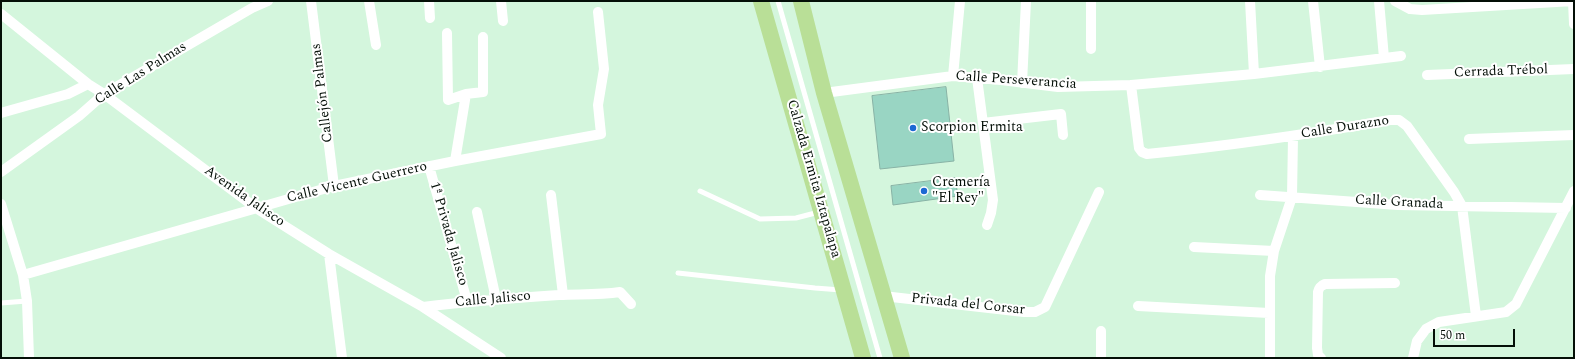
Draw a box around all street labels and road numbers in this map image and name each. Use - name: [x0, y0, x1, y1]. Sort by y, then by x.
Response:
- street label: Calle Las Palmas: [92, 39, 190, 109]
- street label: Callejón Palmas: [309, 42, 337, 144]
- street label: Cerrada Trébol: [1454, 62, 1548, 82]
- street label: Calle Perseverancia: [955, 68, 1077, 94]
- street label: Calzada Ermita Iztapalapa: [782, 98, 844, 260]
- street label: Calle Durazno: [1300, 113, 1390, 143]
- street label: Calle Vicente Guerrero: [285, 159, 429, 207]
- street label: Avenida Jalisco: [200, 163, 288, 231]
- street label: 1ª Privada Jalisco: [425, 180, 471, 288]
- street label: Calle Granada: [1354, 192, 1444, 214]
- street label: Calle Jalisco: [454, 288, 532, 312]
- street label: Privada del Corsar: [910, 291, 1026, 319]

